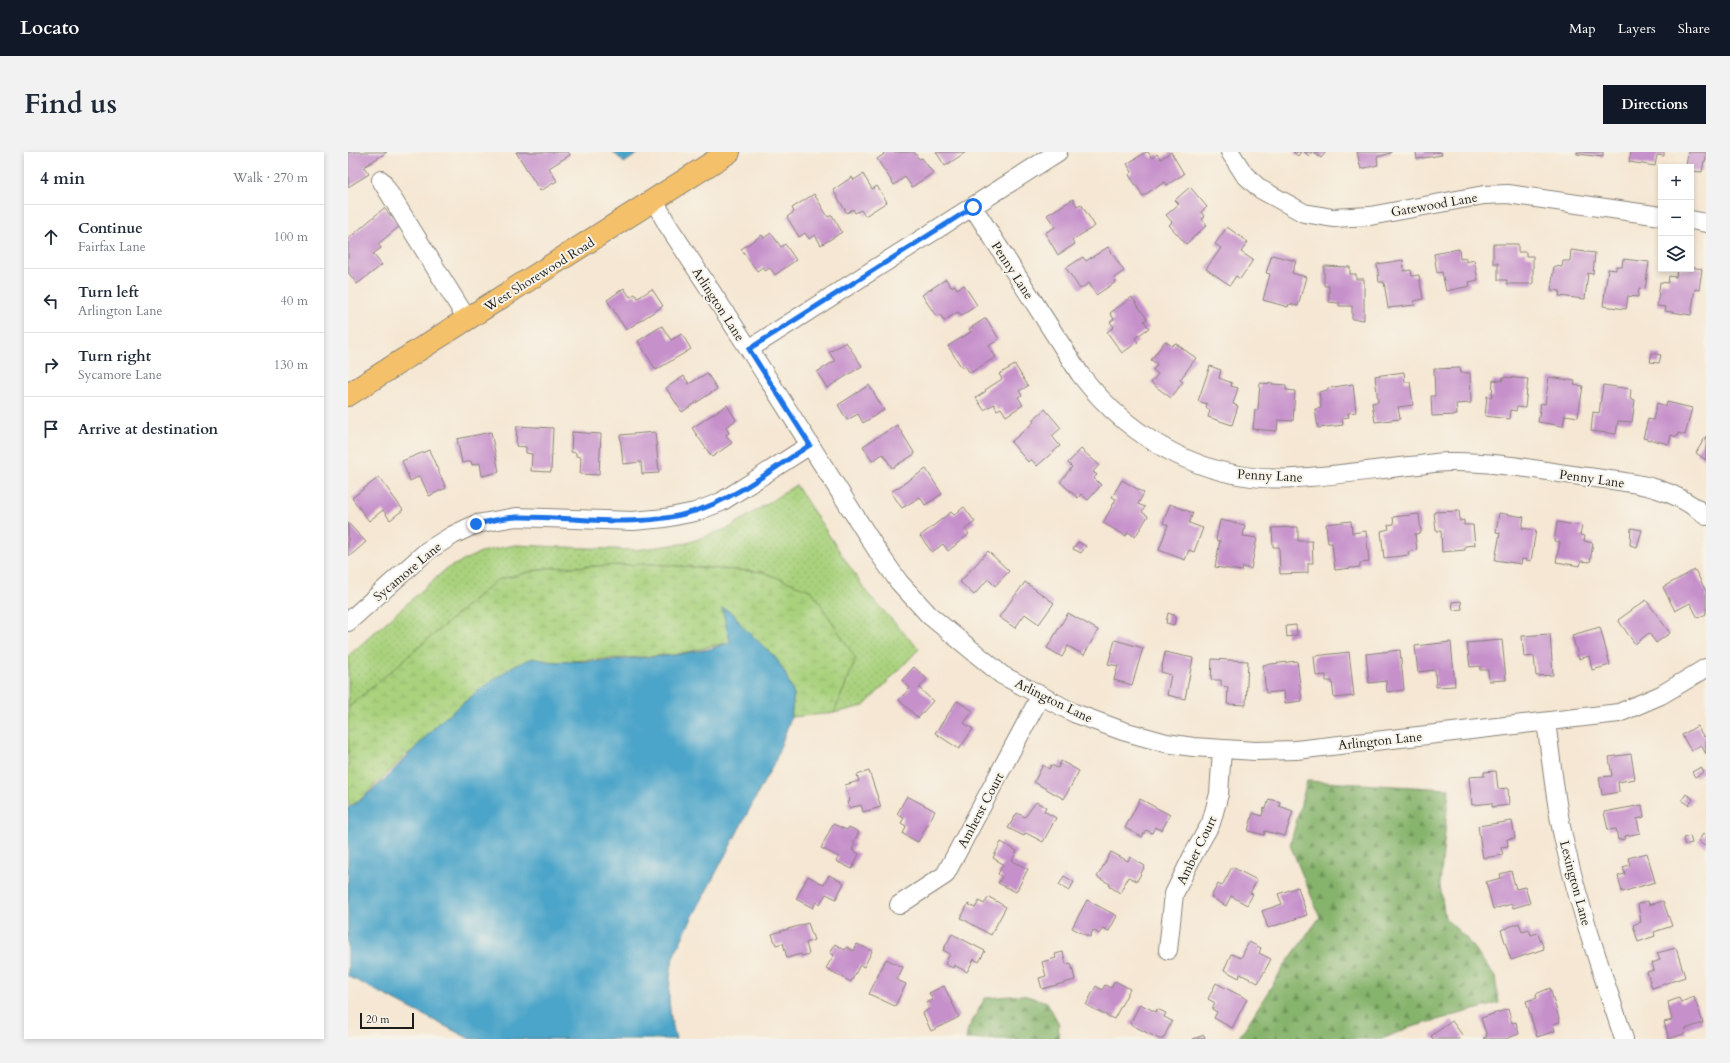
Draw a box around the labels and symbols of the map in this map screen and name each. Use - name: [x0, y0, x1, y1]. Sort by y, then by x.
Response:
- street label: Gatewood Lane: [1389, 189, 1479, 221]
- route start: [964, 198, 982, 216]
- street label: West Shorewood Road: [480, 234, 598, 317]
- street label: Penny Lane: [987, 238, 1038, 303]
- street label: Arlington Lane: [688, 264, 749, 345]
- street label: Penny Lane: [1237, 465, 1303, 487]
- street label: Penny Lane: [1558, 466, 1626, 492]
- route end: [467, 515, 485, 533]
- street label: Sycamore Lane: [370, 538, 446, 606]
- street label: Arlington Lane: [1012, 674, 1096, 728]
- street label: Arlington Lane: [1337, 728, 1423, 754]
- street label: Amherst Court: [953, 770, 1008, 851]
- street label: Amber Court: [1173, 813, 1221, 888]
- street label: Lexington Lane: [1555, 839, 1595, 928]
- scale bar: [360, 1011, 414, 1030]

